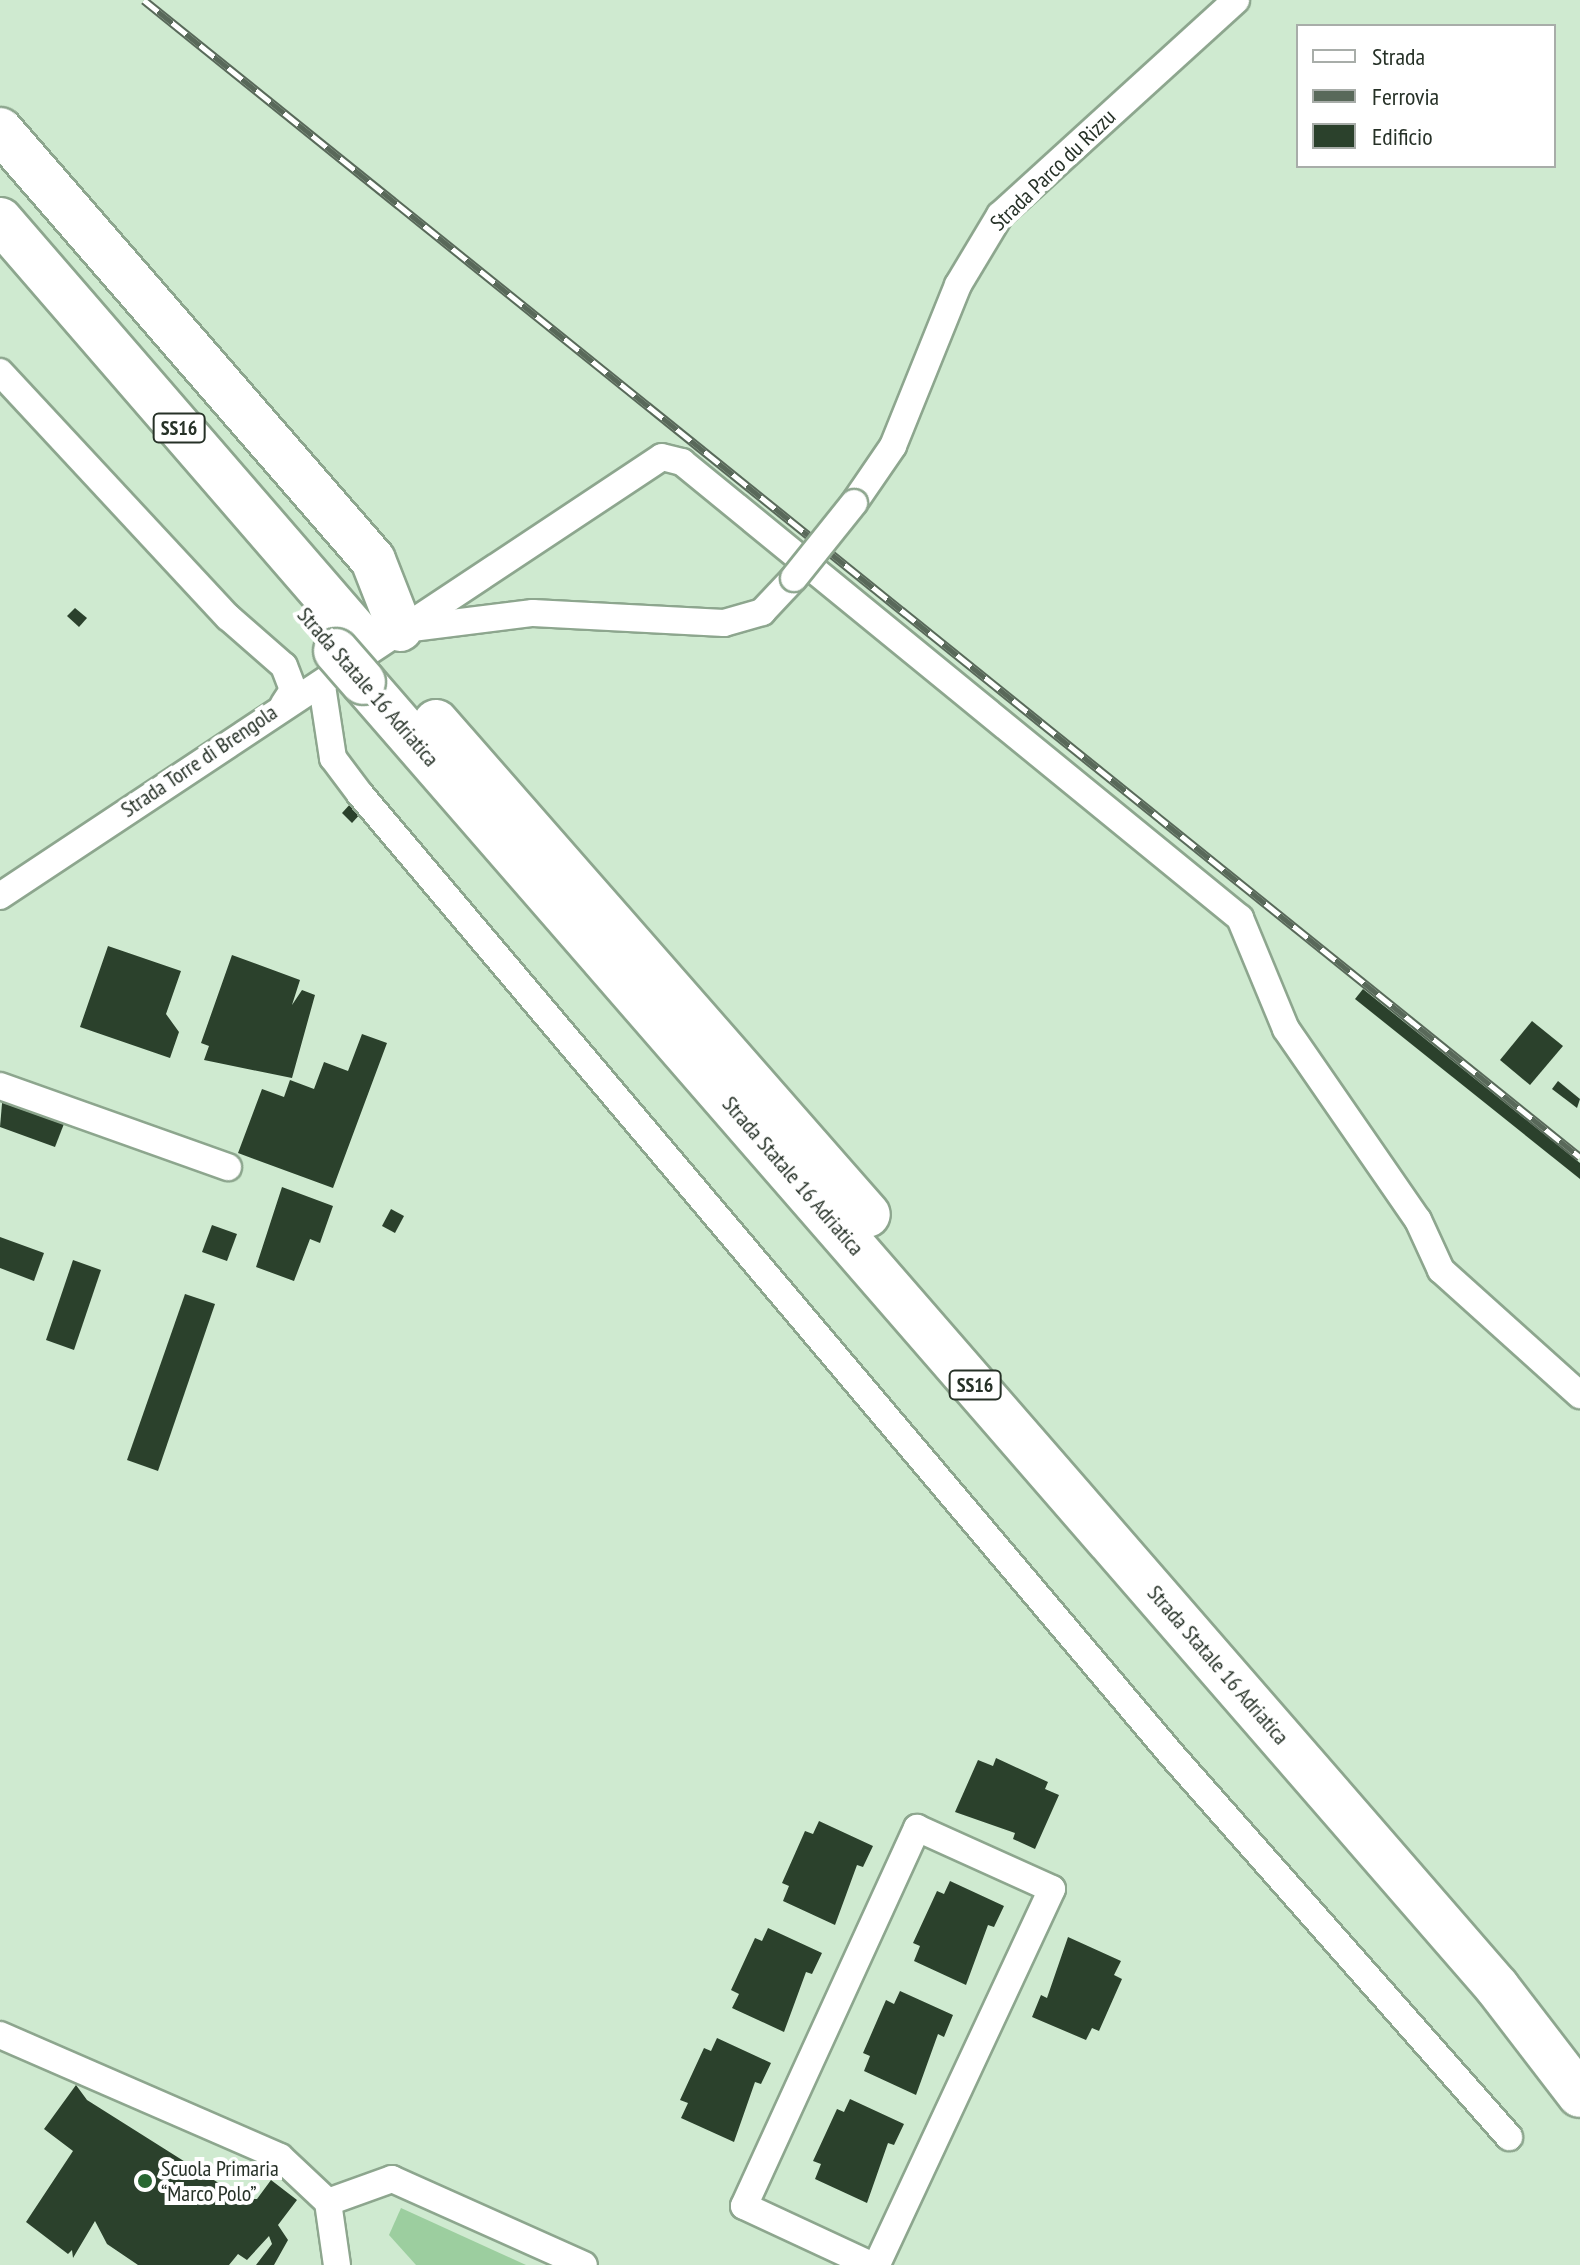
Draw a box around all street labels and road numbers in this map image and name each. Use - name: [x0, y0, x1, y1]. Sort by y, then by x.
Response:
- street label: Strada Parco du Rizzu: [985, 104, 1121, 236]
- road number: SS16: [151, 412, 207, 444]
- street label: Strada Statale 16 Adriatica: [292, 602, 444, 772]
- street label: Strada Torre di Brengola: [116, 699, 282, 823]
- street label: Strada Statale 16 Adriatica: [717, 1091, 869, 1261]
- road number: SS16: [947, 1369, 1003, 1401]
- street label: Strada Statale 16 Adriatica: [1142, 1580, 1294, 1750]

